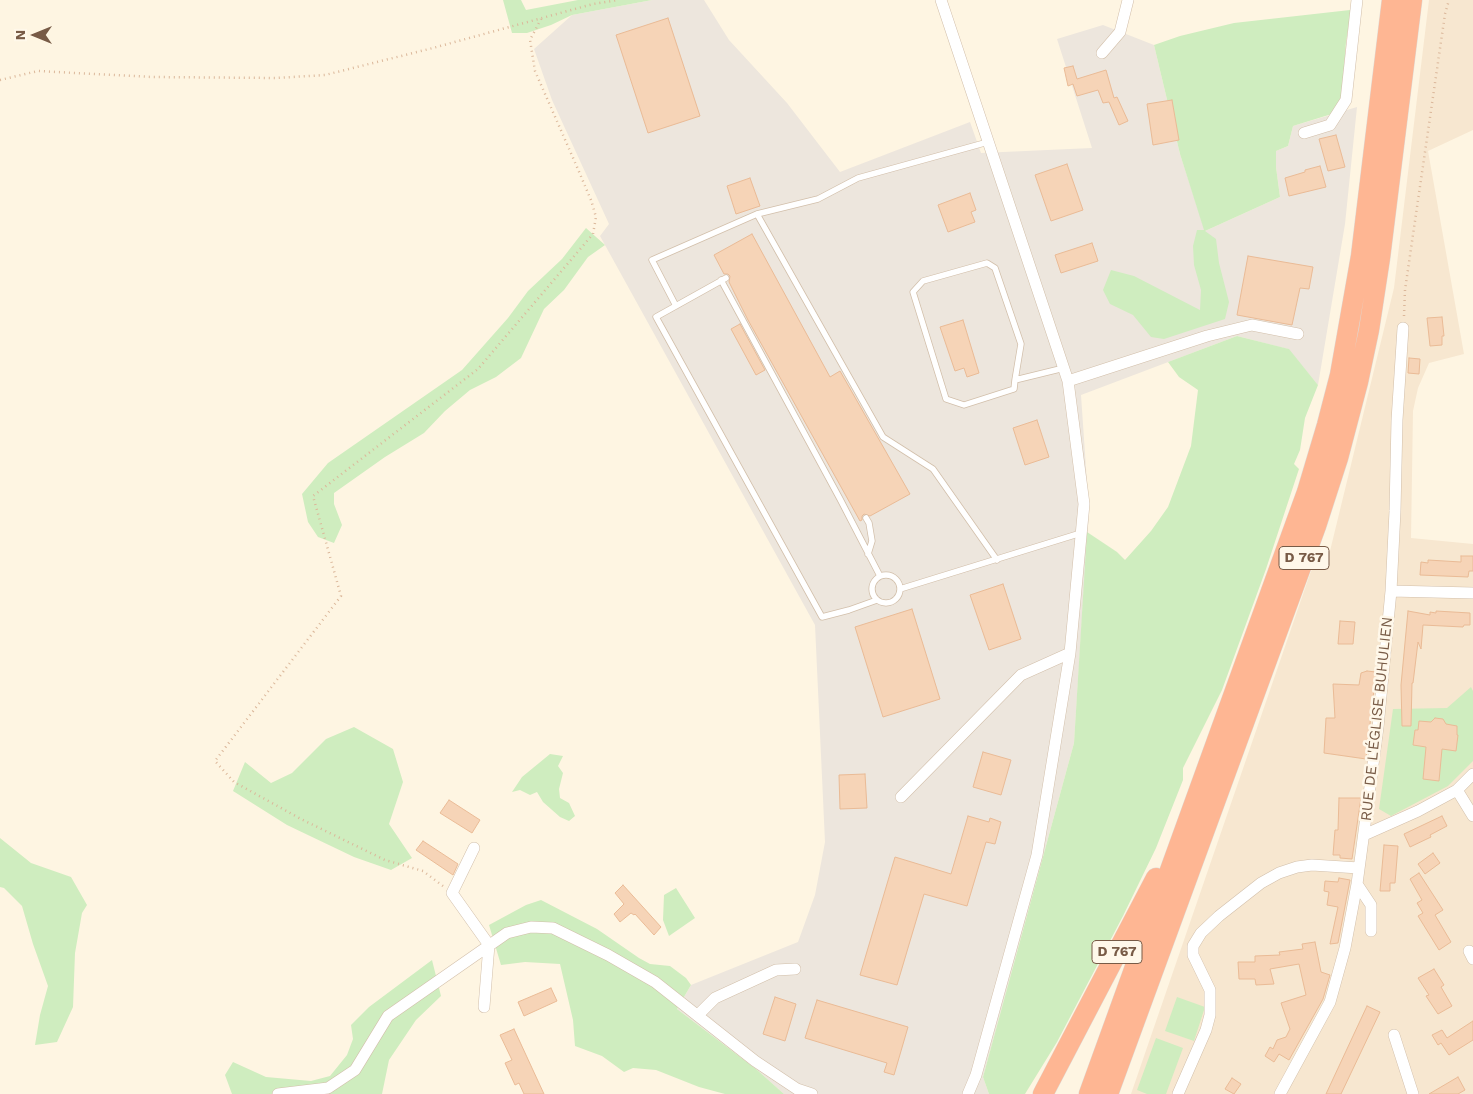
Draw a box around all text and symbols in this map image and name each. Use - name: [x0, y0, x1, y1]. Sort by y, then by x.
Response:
- north arrow: [10, 10, 60, 60]
- text: N: [12, 30, 28, 40]
- road number: D 767: [1279, 546, 1329, 570]
- street label: RUE DE L'ÉGLISE BUHULIEN: [1357, 616, 1397, 822]
- road number: D 767: [1092, 940, 1142, 964]

